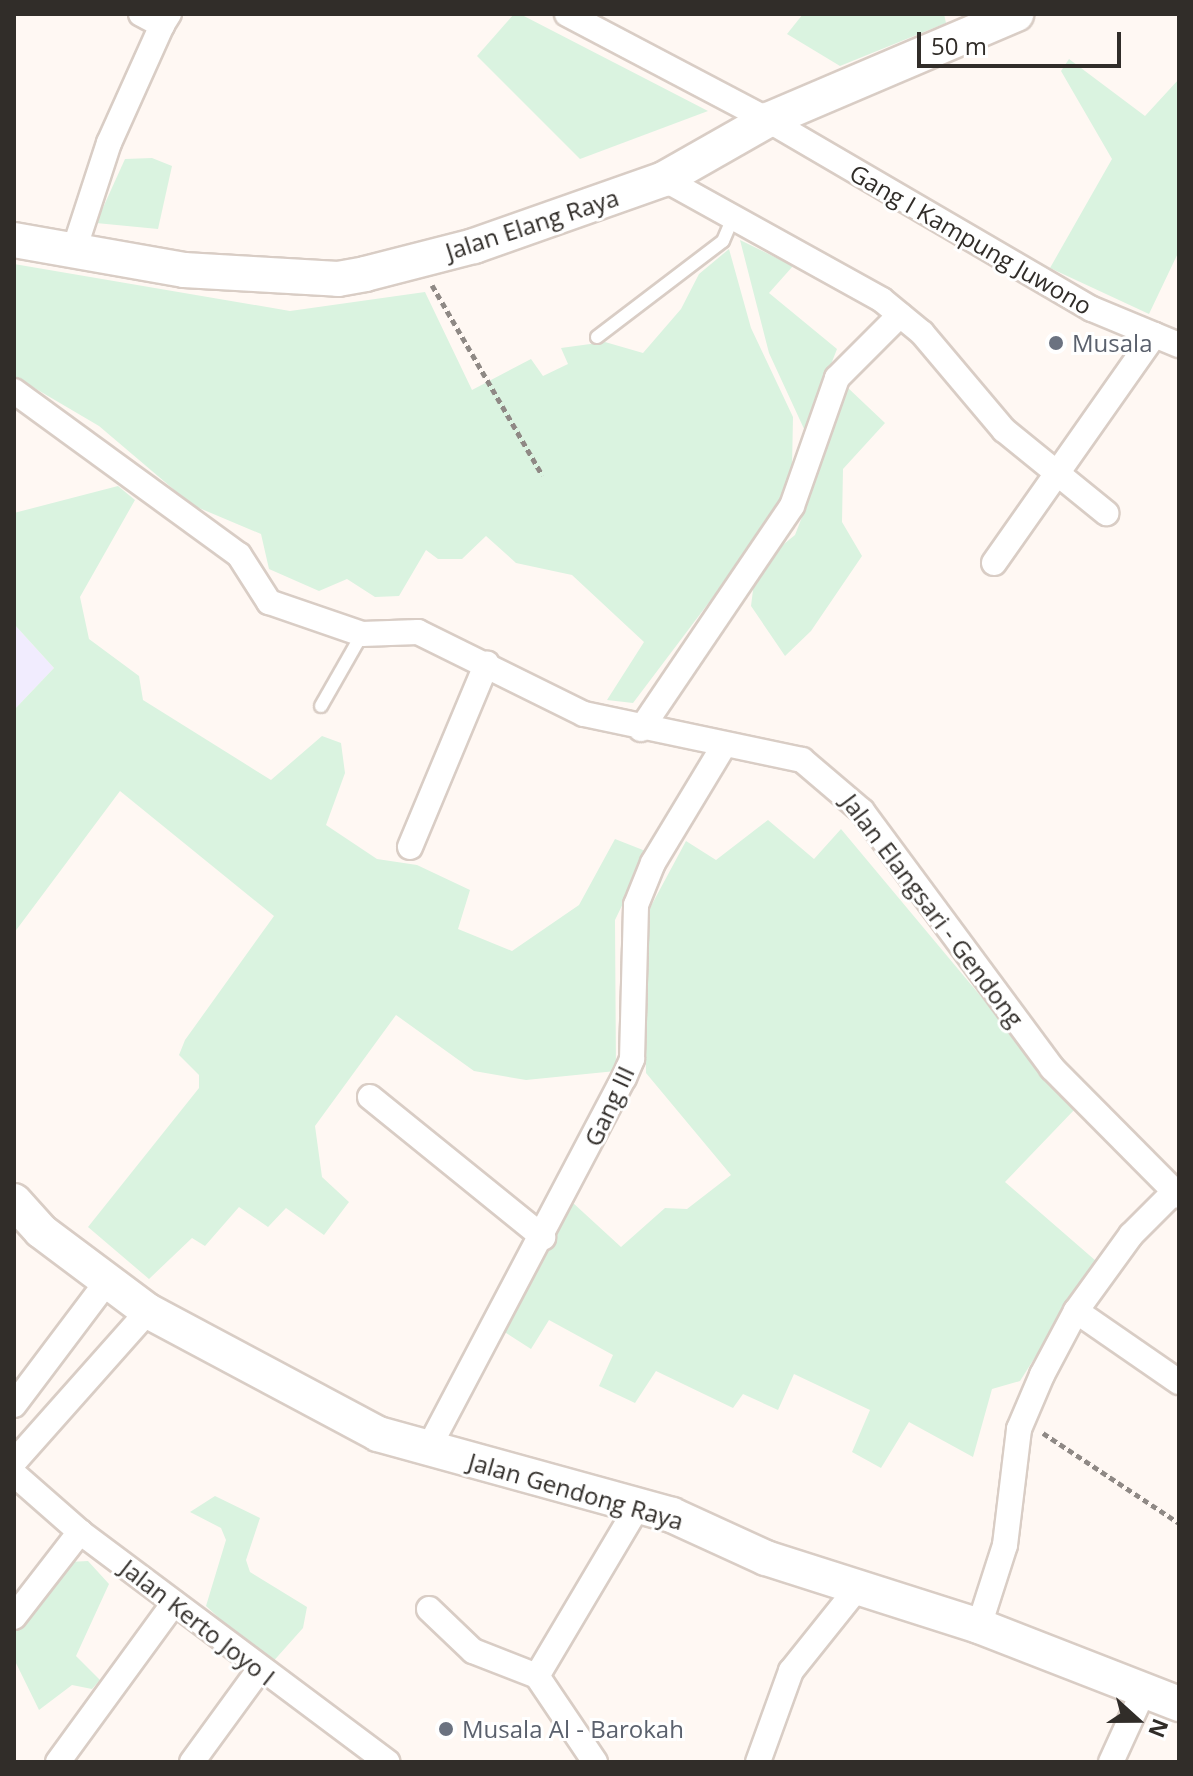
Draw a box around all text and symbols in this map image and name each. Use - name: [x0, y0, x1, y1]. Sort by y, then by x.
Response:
- scale bar: [921, 16, 1125, 66]
- text: 50 m: [931, 29, 987, 62]
- street label: Gang I Kampung Juwono: [845, 158, 1097, 320]
- street label: Jalan Elang Raya: [442, 182, 622, 266]
- place label: Musala: [1072, 329, 1152, 357]
- marker: Musala: [1047, 334, 1065, 352]
- street label: Jalan Elangsari - Gendong: [836, 788, 1030, 1032]
- street label: Gang III: [578, 1061, 640, 1151]
- street label: Jalan Gendong Raya: [465, 1447, 687, 1535]
- street label: Jalan Kerto Joyo I: [115, 1553, 281, 1691]
- north arrow: [1097, 1680, 1177, 1760]
- place label: Musala Al - Barokah: [462, 1715, 684, 1743]
- text: N: [1142, 1715, 1177, 1742]
- marker: Musala Al - Barokah: [437, 1720, 455, 1738]

